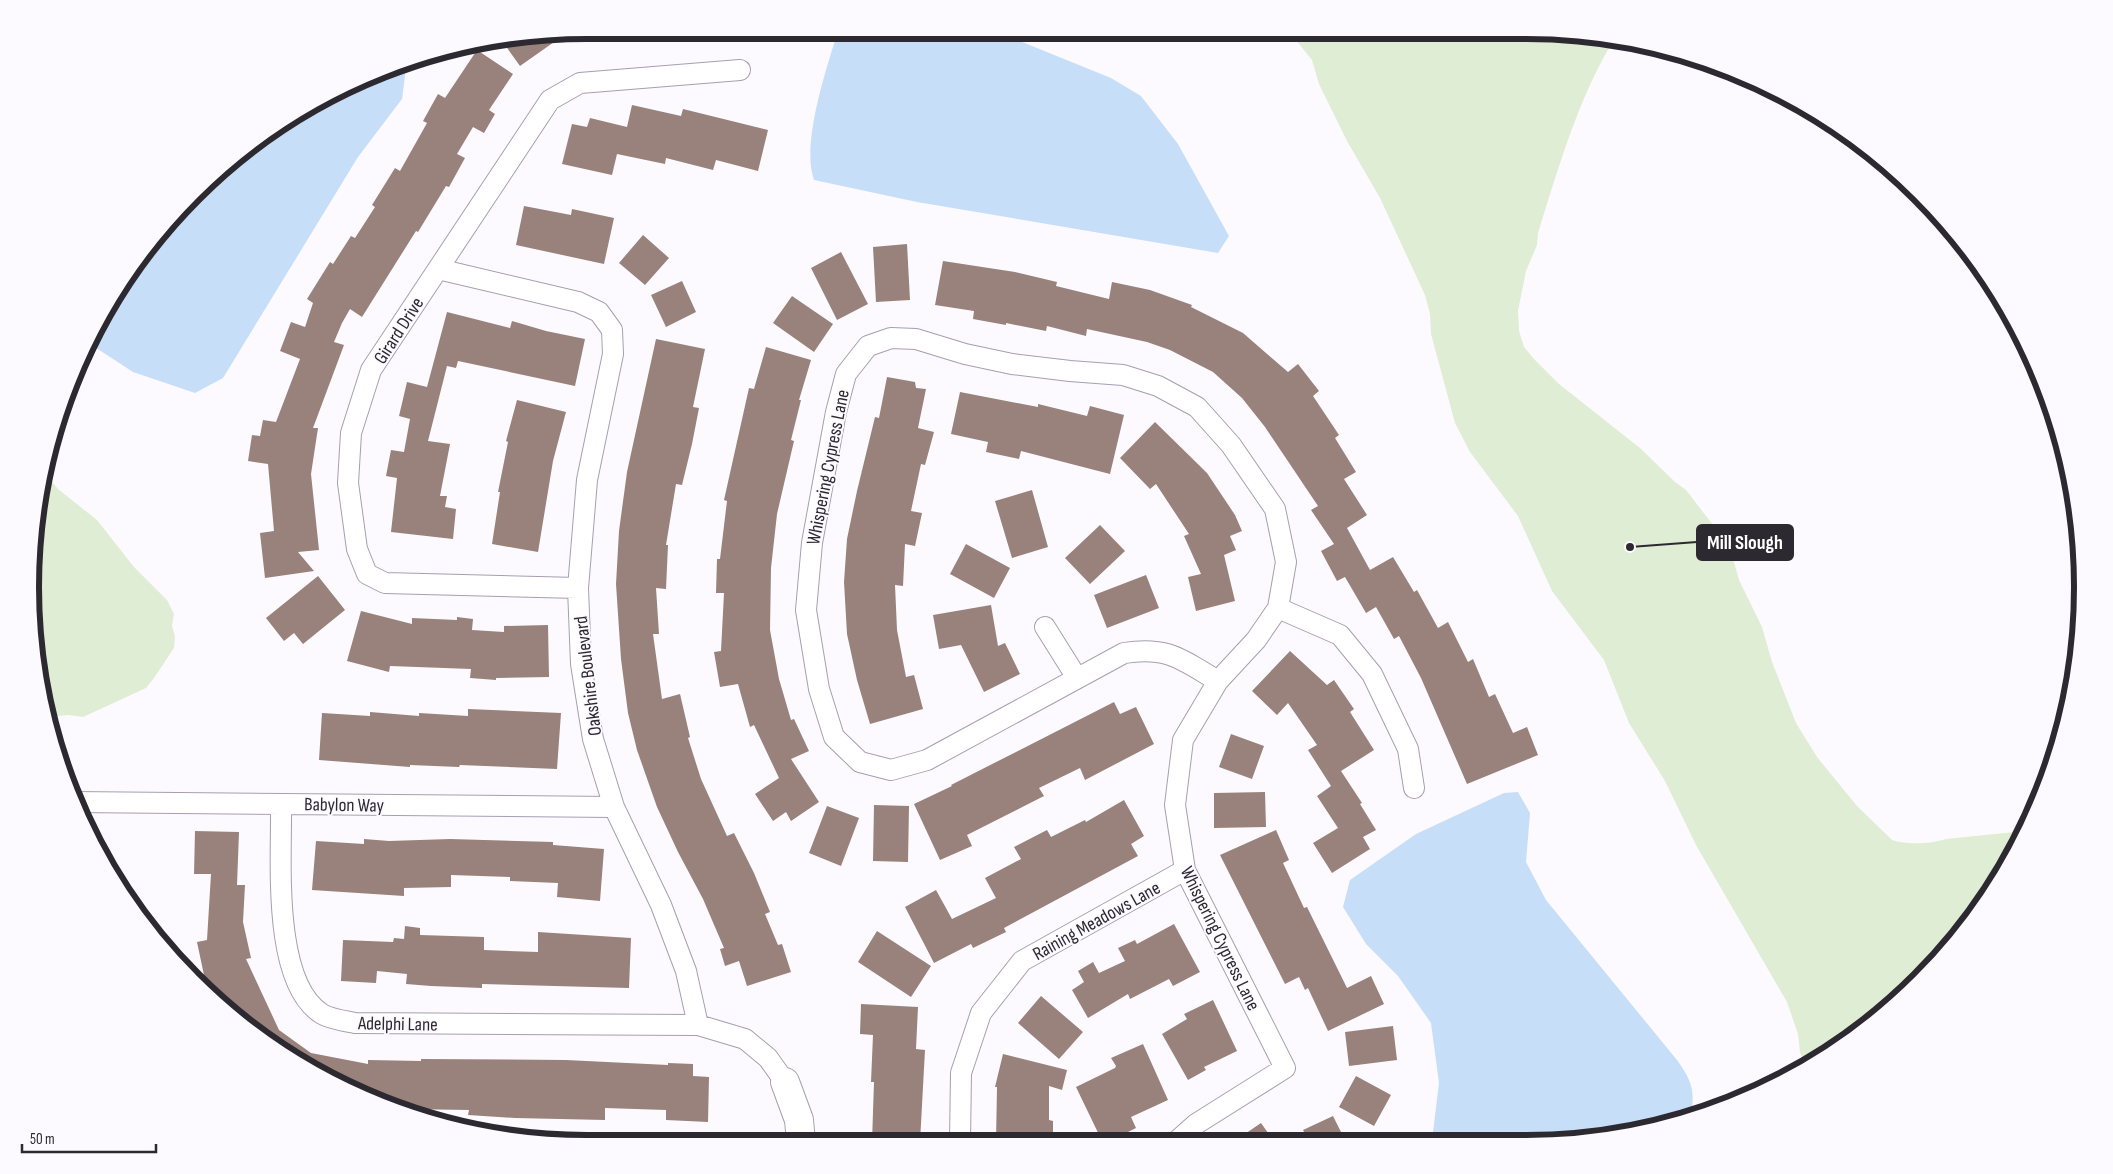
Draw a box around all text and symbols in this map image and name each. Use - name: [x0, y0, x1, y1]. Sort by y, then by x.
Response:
- street label: Girard Drive: [369, 293, 429, 368]
- street label: Whispering Cypress Lane: [802, 388, 855, 547]
- callout: Mill Slough: [1697, 525, 1793, 560]
- text: Mill Slough: [1707, 531, 1783, 555]
- street label: Oakshire Boulevard: [570, 615, 607, 737]
- street label: Babylon Way: [304, 793, 385, 818]
- street label: Whispering Cypress Lane: [1175, 863, 1265, 1015]
- street label: Raining Meadows Lane: [1029, 877, 1165, 966]
- street label: Adelphi Lane: [357, 1012, 438, 1037]
- scale bar: [22, 1122, 156, 1154]
- text: 50 m: [30, 1130, 55, 1149]

